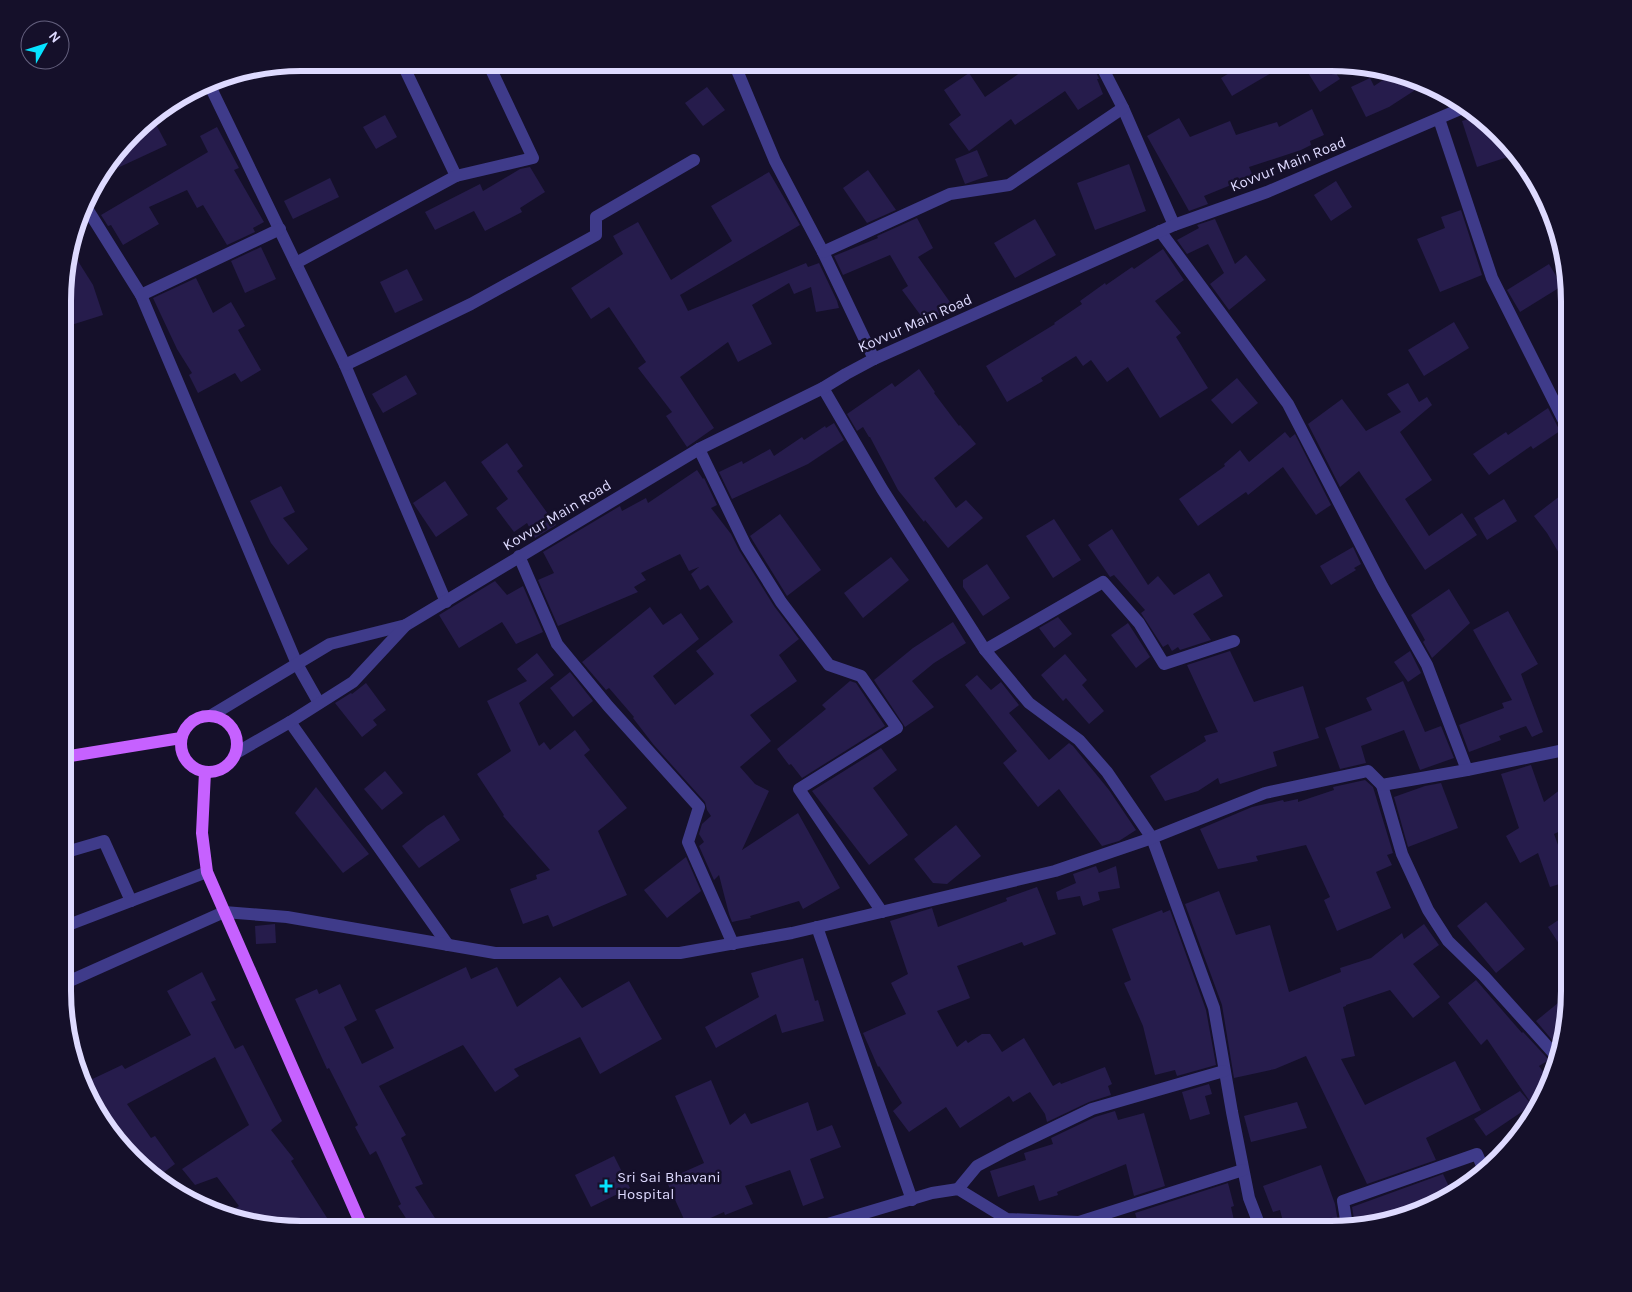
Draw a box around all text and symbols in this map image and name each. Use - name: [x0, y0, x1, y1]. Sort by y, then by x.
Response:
- north arrow: [20, 20, 70, 70]
- text: N: [45, 28, 64, 46]
- street label: Kovvur Main Road: [1228, 133, 1348, 195]
- street label: Kovvur Main Road: [855, 290, 975, 356]
- street label: Kovvur Main Road: [500, 476, 614, 554]
- place label: Sri Sai Bhavani Hospital: [617, 1168, 721, 1203]
- marker: Sri Sai Bhavani Hospital: [599, 1179, 613, 1193]

